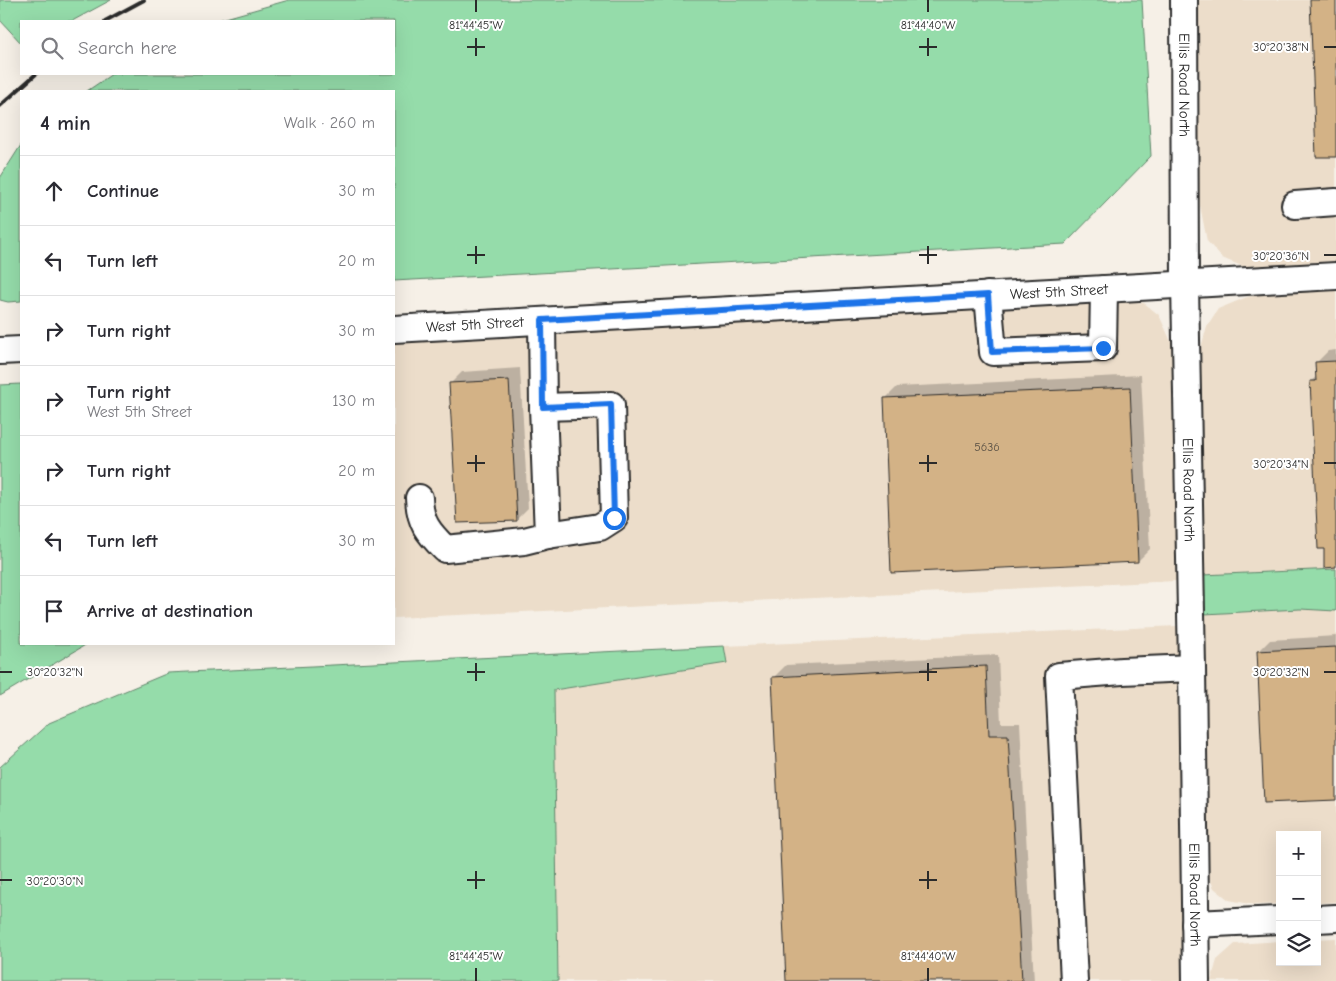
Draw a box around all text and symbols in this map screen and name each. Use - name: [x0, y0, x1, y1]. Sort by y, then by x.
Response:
- text: 81°44'45"W: [449, 18, 504, 32]
- text: 81°44'40"W: [901, 18, 956, 32]
- search box: [20, 20, 395, 75]
- street label: Ellis Road North: [1175, 33, 1193, 137]
- icon: search: [38, 34, 66, 62]
- text: Search here: [78, 37, 177, 59]
- text: 30°20'38"N: [1253, 40, 1309, 54]
- text: 4 min: [40, 111, 91, 135]
- text: Walk · 260 m: [284, 114, 375, 132]
- icon: ahead: [40, 177, 68, 205]
- text: Continue: [87, 180, 159, 202]
- text: 30 m: [339, 182, 375, 200]
- icon: left: [40, 247, 68, 275]
- text: 30°20'36"N: [1253, 249, 1309, 263]
- text: Turn left: [87, 250, 158, 272]
- text: 20 m: [338, 252, 375, 270]
- street label: West 5th Street: [1009, 280, 1109, 303]
- street label: West 5th Street: [425, 313, 525, 336]
- icon: right: [40, 317, 68, 345]
- text: Turn right: [87, 320, 171, 342]
- text: 30 m: [339, 322, 375, 340]
- route end: [1092, 337, 1115, 360]
- text: Turn right: [87, 381, 171, 403]
- icon: right: [40, 387, 68, 415]
- text: 130 m: [332, 392, 375, 410]
- text: West 5th Street: [87, 403, 192, 421]
- street label: Ellis Road North: [1179, 438, 1199, 542]
- house number: 5636: [974, 440, 1000, 454]
- icon: right: [40, 457, 68, 485]
- text: 30°20'34"N: [1253, 457, 1309, 471]
- text: Turn right: [87, 460, 171, 482]
- text: 20 m: [338, 462, 375, 480]
- route start: [603, 507, 626, 530]
- icon: left: [40, 527, 68, 555]
- text: Turn left: [87, 530, 158, 552]
- text: 30 m: [339, 532, 375, 550]
- icon: arrive: [40, 597, 68, 625]
- text: Arrive at destination: [87, 600, 253, 622]
- text: 30°20'32"N: [27, 665, 83, 679]
- text: 30°20'32"N: [1253, 665, 1309, 679]
- map controls: [1276, 831, 1321, 966]
- button: +: [1276, 831, 1321, 876]
- street label: Ellis Road North: [1185, 843, 1205, 947]
- text: 30°20'30"N: [27, 874, 83, 888]
- button: −: [1276, 876, 1321, 921]
- button: layers: [1276, 921, 1321, 966]
- text: 81°44'45"W: [449, 949, 504, 963]
- text: 81°44'40"W: [901, 949, 956, 963]

